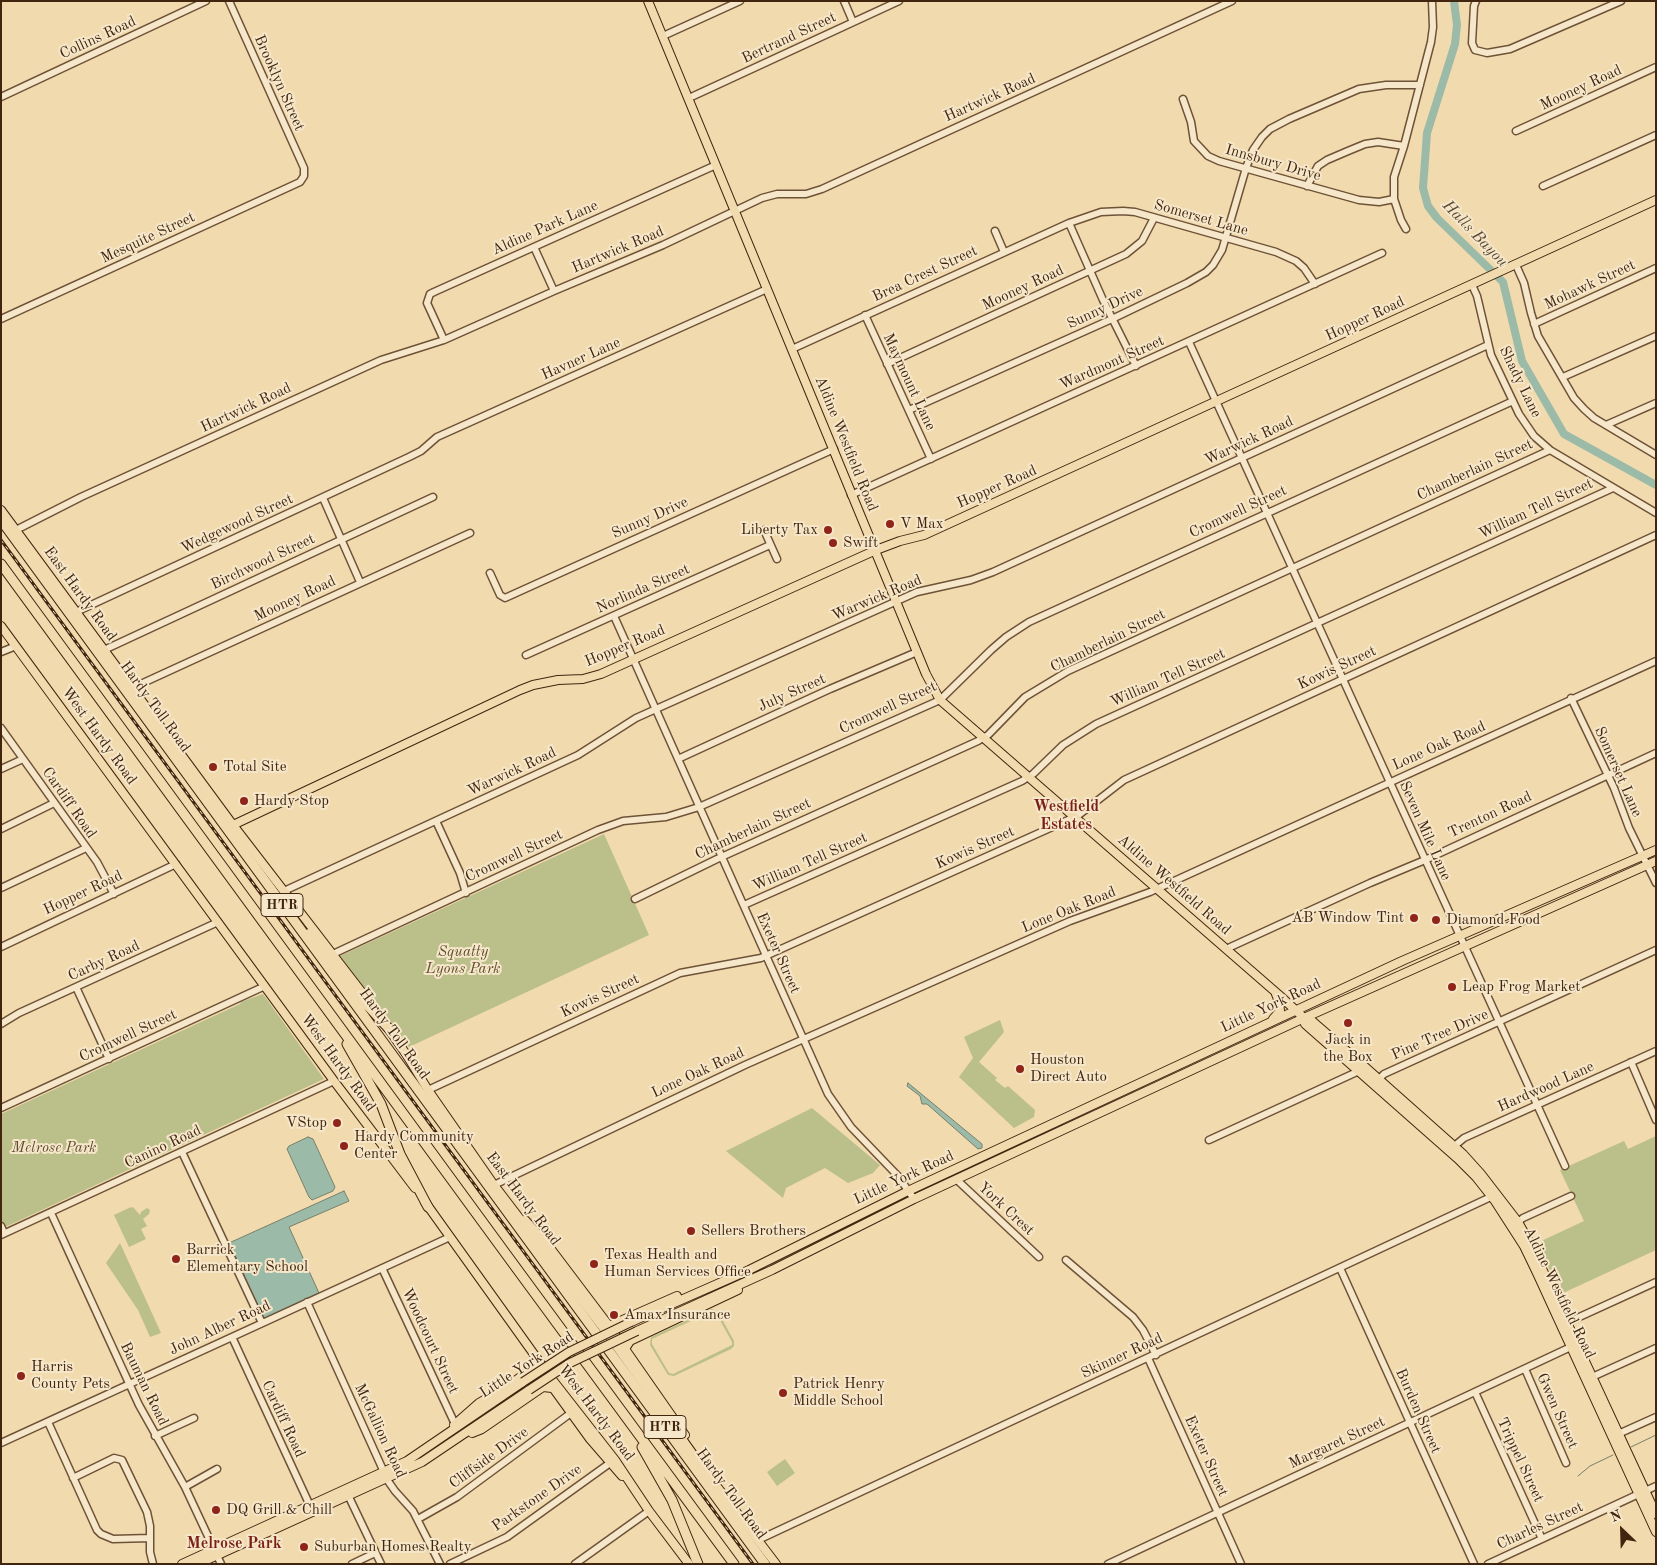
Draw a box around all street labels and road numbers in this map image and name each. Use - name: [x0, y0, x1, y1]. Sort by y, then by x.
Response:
- street label: Bertrand Street: [739, 8, 839, 68]
- street label: Collins Road: [57, 13, 139, 63]
- street label: Brooklyn Street: [250, 32, 308, 134]
- street label: Mooney Road: [1537, 61, 1625, 115]
- street label: Hartwick Road: [941, 70, 1039, 126]
- street label: Innsbury Drive: [1223, 141, 1323, 185]
- street label: Somerset Lane: [1152, 196, 1250, 240]
- street label: Aldine Park Lane: [489, 197, 601, 259]
- street label: Mesquite Street: [98, 208, 198, 268]
- street label: Hartwick Road: [569, 223, 667, 277]
- street label: Brea Crest Street: [870, 242, 980, 306]
- street label: Mohawk Street: [1542, 256, 1638, 314]
- street label: Mooney Road: [979, 261, 1067, 315]
- street label: Sunny Drive: [1064, 283, 1146, 333]
- street label: Hopper Road: [1322, 293, 1408, 345]
- street label: Maymount Lane: [879, 331, 939, 433]
- street label: Wardmont Street: [1057, 332, 1167, 394]
- street label: Havner Lane: [539, 334, 623, 384]
- street label: Shady Lane: [1495, 343, 1545, 421]
- street label: Aldine Westfield Road: [811, 374, 881, 514]
- street label: Hartwick Road: [198, 379, 294, 437]
- street label: Warwick Road: [1202, 413, 1296, 469]
- street label: Chamberlain Street: [1414, 435, 1536, 505]
- street label: Hopper Road: [954, 461, 1040, 513]
- street label: William Tell Street: [1476, 475, 1596, 543]
- street label: Cromwell Street: [1186, 482, 1290, 542]
- street label: Wedgewood Street: [178, 490, 296, 558]
- street label: Sunny Drive: [609, 493, 691, 543]
- street label: Birchwood Street: [208, 530, 318, 594]
- street label: East Hardy Road: [40, 543, 120, 645]
- street label: Norlinda Street: [593, 560, 693, 618]
- street label: Warwick Road: [829, 571, 925, 625]
- street label: Mooney Road: [251, 572, 339, 626]
- street label: Chamberlain Street: [1048, 605, 1168, 677]
- street label: Hopper Road: [582, 621, 668, 671]
- street label: Kowis Street: [1295, 642, 1379, 694]
- street label: William Tell Street: [1108, 645, 1228, 711]
- street label: Hardy Toll Road: [116, 658, 194, 756]
- street label: July Street: [755, 670, 829, 716]
- street label: Cromwell Street: [836, 678, 940, 738]
- street label: West Hardy Road: [58, 684, 140, 788]
- street label: Lone Oak Road: [1390, 717, 1488, 775]
- street label: Somerset Lane: [1590, 724, 1646, 820]
- street label: Warwick Road: [465, 744, 559, 800]
- street label: Cardiff Road: [38, 764, 100, 842]
- street label: Seven Mile Lane: [1395, 779, 1455, 883]
- street label: Trenton Road: [1445, 788, 1535, 842]
- street label: Chamberlain Street: [692, 794, 814, 864]
- street label: Kowis Street: [933, 823, 1017, 873]
- street label: Cromwell Street: [462, 826, 566, 886]
- street label: William Tell Street: [750, 829, 870, 895]
- street label: Aldine Westfield Road: [1114, 831, 1234, 939]
- street label: Hopper Road: [40, 867, 126, 919]
- street label: Lone Oak Road: [1019, 883, 1119, 937]
- road number: HTR: [261, 894, 303, 916]
- street label: Exeter Street: [752, 910, 804, 996]
- street label: Carby Road: [65, 937, 143, 985]
- street label: Kowis Street: [558, 970, 642, 1022]
- street label: Little York Road: [1218, 975, 1324, 1037]
- street label: Hardy Toll Road: [355, 985, 433, 1083]
- street label: Cromwell Street: [76, 1006, 180, 1066]
- street label: Pine Tree Drive: [1389, 1006, 1491, 1064]
- street label: West Hardy Road: [297, 1011, 379, 1115]
- street label: Lone Oak Road: [649, 1044, 747, 1102]
- street label: Hardwood Lane: [1495, 1058, 1597, 1116]
- street label: Canino Road: [122, 1121, 204, 1173]
- street label: Little York Road: [851, 1147, 957, 1209]
- street label: East Hardy Road: [482, 1149, 564, 1249]
- street label: York Crest: [974, 1178, 1038, 1240]
- street label: Aldine Westfield Road: [1519, 1224, 1599, 1362]
- street label: Woodcourt Street: [398, 1285, 462, 1397]
- street label: John Alber Road: [166, 1297, 274, 1359]
- street label: Little York Road: [477, 1328, 577, 1402]
- street label: Skinner Road: [1078, 1329, 1166, 1383]
- street label: Bauman Road: [116, 1339, 172, 1429]
- street label: West Hardy Road: [554, 1361, 638, 1465]
- street label: Burden Street: [1391, 1366, 1445, 1456]
- street label: Gwen Street: [1532, 1370, 1582, 1452]
- street label: Cardiff Road: [257, 1378, 309, 1460]
- street label: McGallion Road: [350, 1381, 410, 1481]
- street label: Exeter Street: [1180, 1413, 1232, 1499]
- street label: Margaret Street: [1286, 1413, 1388, 1473]
- road number: HTR: [644, 1415, 686, 1438]
- street label: Trippel Street: [1493, 1415, 1547, 1505]
- street label: Cliffside Drive: [446, 1423, 532, 1493]
- street label: Hardy Toll Road: [692, 1445, 770, 1543]
- street label: Parkstone Drive: [489, 1460, 585, 1536]
- street label: Charles Street: [1494, 1498, 1586, 1554]

